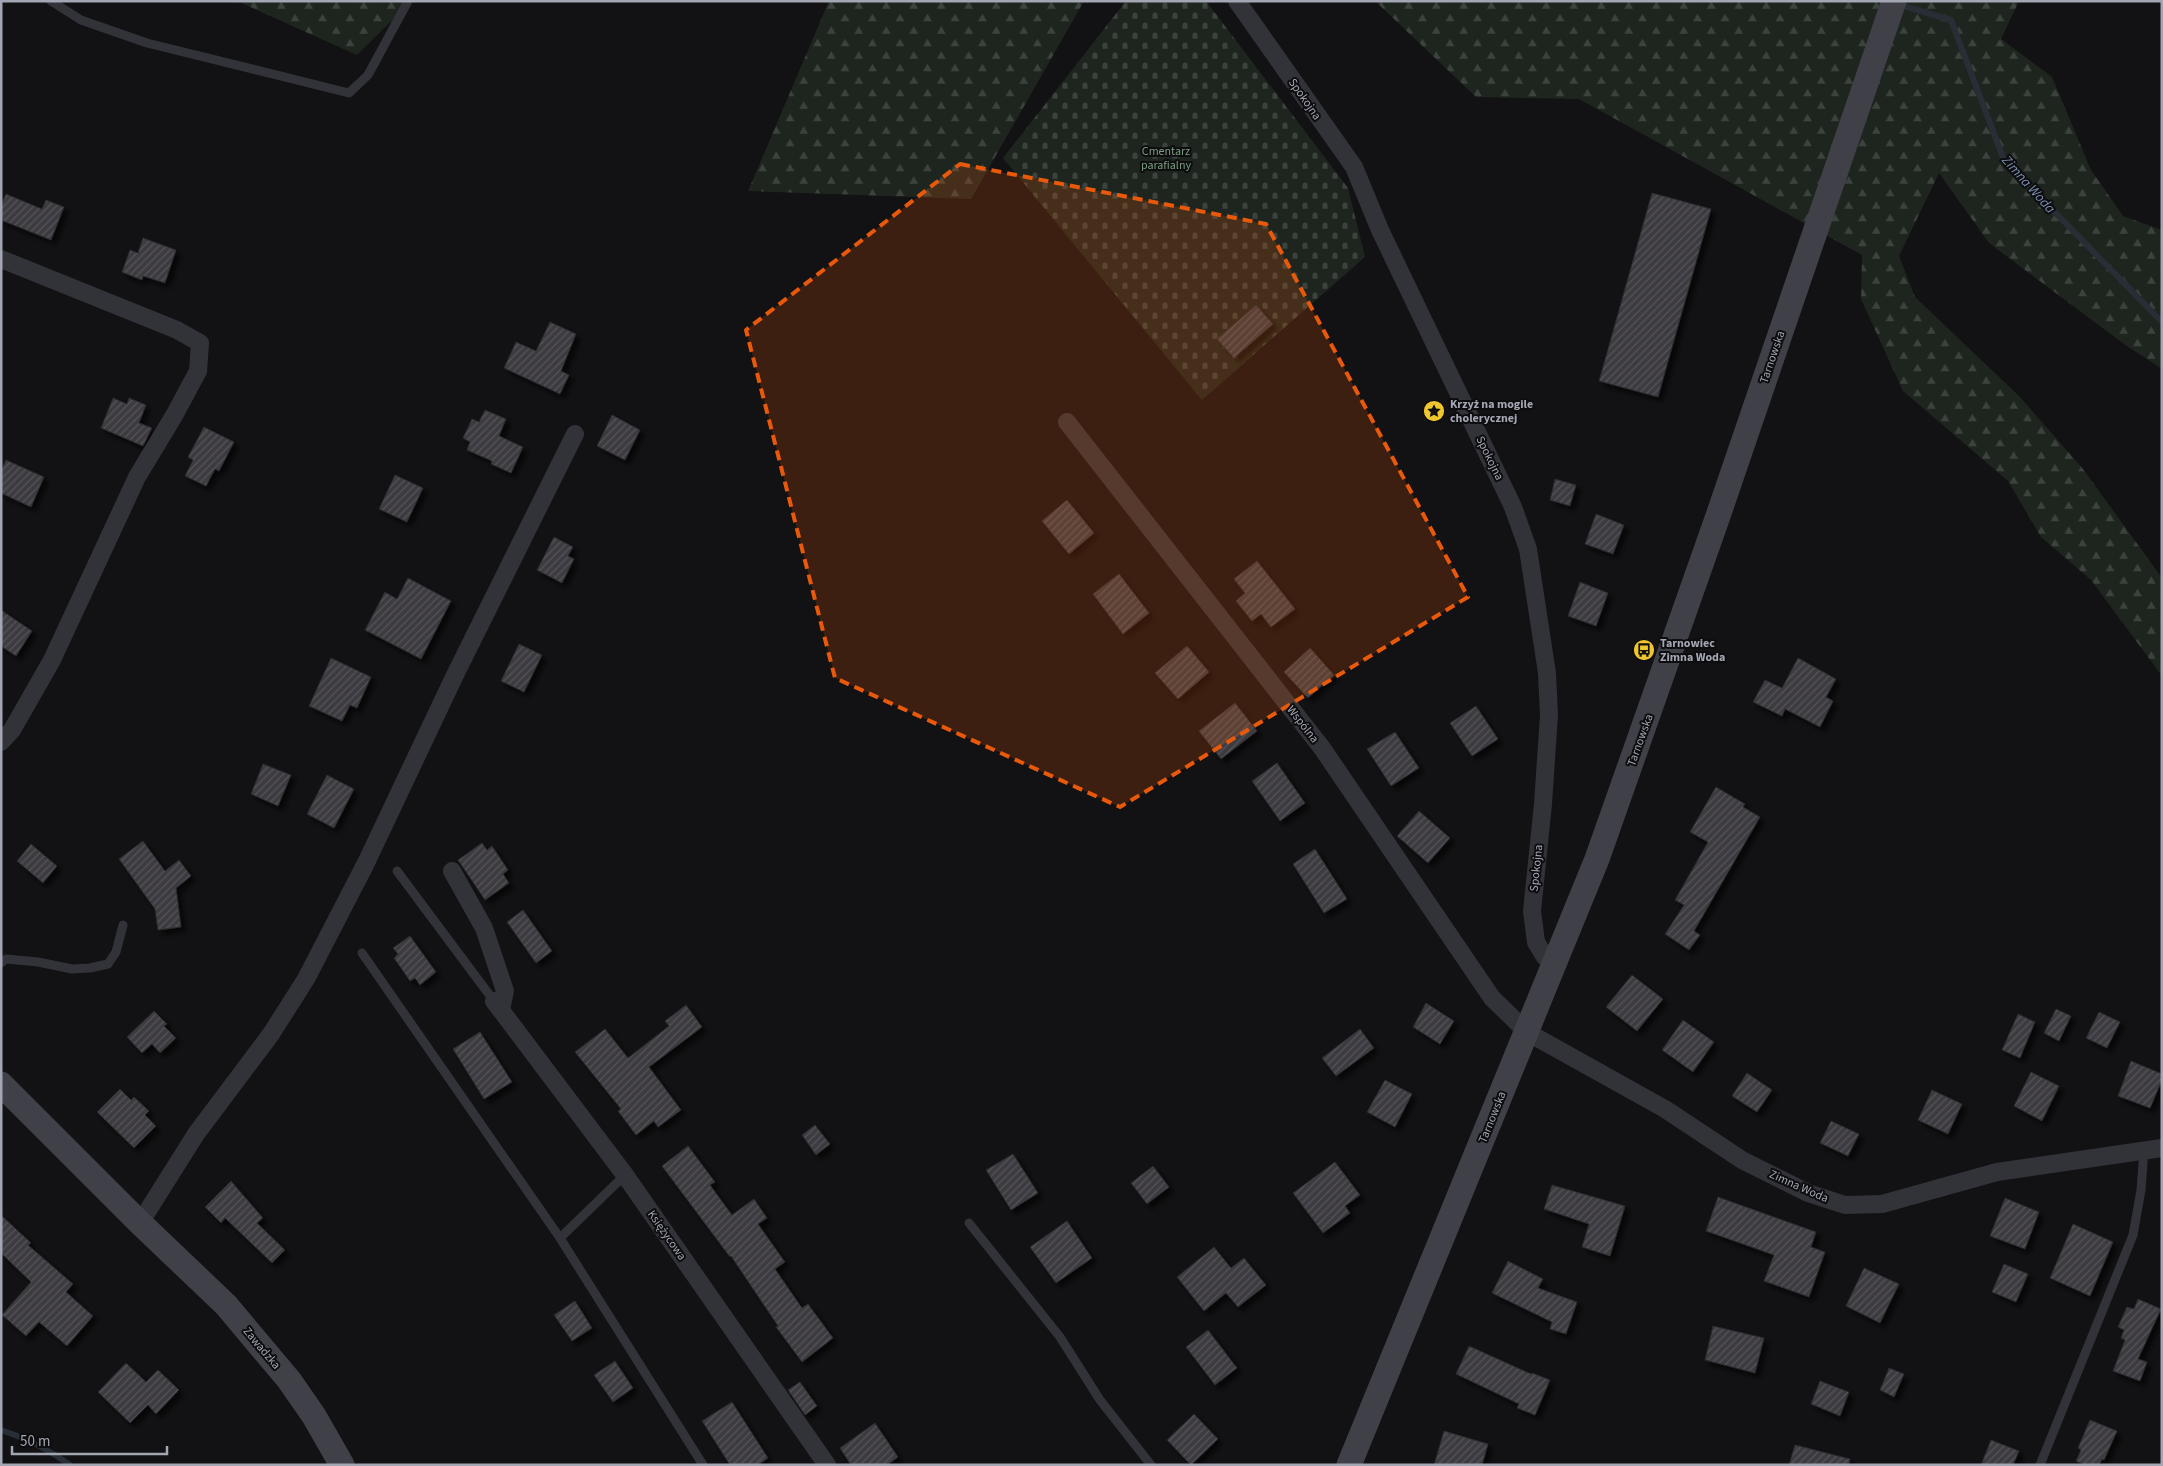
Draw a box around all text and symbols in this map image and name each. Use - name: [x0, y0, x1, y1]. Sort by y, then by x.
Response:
- street label: Spokojna: [1284, 75, 1325, 124]
- park label: Cmentarz parafialny: [1141, 143, 1191, 174]
- water label: Zimna Woda: [1996, 150, 2060, 218]
- street label: Tarnowska: [1756, 329, 1789, 386]
- place label: Krzyż na mogile cholerycznej: [1450, 396, 1533, 427]
- place icon: Krzyż na mogile cholerycznej: [1422, 399, 1446, 423]
- street label: Spokojna: [1472, 433, 1508, 483]
- place label: Tarnowiec Zimna Woda: [1660, 635, 1725, 666]
- bus stop icon: Tarnowiec Zimna Woda: [1632, 638, 1656, 662]
- street label: Wspólna: [1283, 702, 1323, 747]
- street label: Tarnowska: [1623, 712, 1658, 769]
- street label: Spokojna: [1526, 844, 1547, 893]
- street label: Tarnowska: [1474, 1089, 1511, 1146]
- street label: Zimna Woda: [1767, 1166, 1831, 1207]
- street label: Księżycowa: [643, 1207, 690, 1264]
- street label: Zawadzka: [239, 1324, 284, 1373]
- scale bar: [12, 1424, 168, 1456]
- text: 50 m: [20, 1431, 50, 1452]

